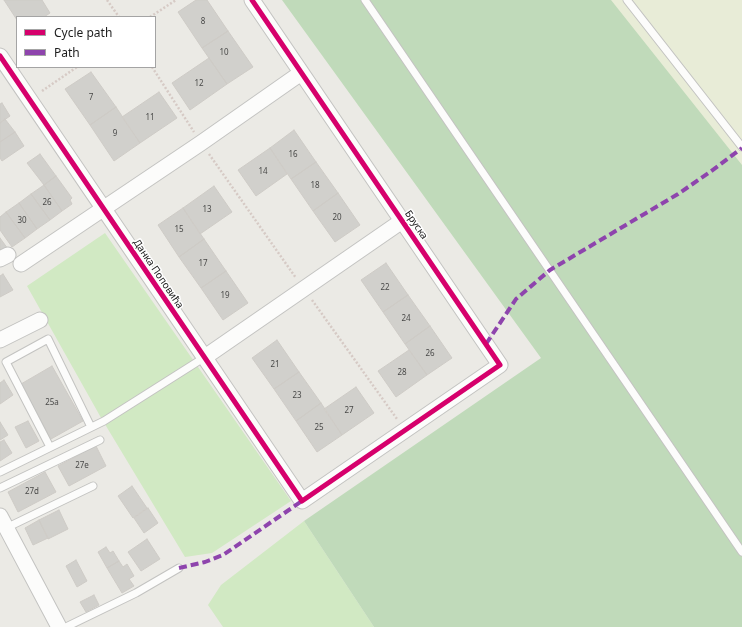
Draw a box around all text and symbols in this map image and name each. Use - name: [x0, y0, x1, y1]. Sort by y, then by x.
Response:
- legend: [16, 16, 156, 68]
- house number: 8: [201, 17, 205, 27]
- text: Cycle path: [54, 24, 112, 41]
- text: Path: [54, 44, 80, 61]
- house number: 10: [219, 48, 229, 58]
- house number: 12: [194, 79, 204, 89]
- house number: 7: [89, 93, 93, 103]
- house number: 11: [145, 113, 155, 123]
- house number: 9: [113, 129, 117, 139]
- house number: 16: [288, 150, 298, 160]
- house number: 14: [258, 167, 268, 177]
- house number: 18: [310, 181, 320, 191]
- house number: 26: [42, 198, 52, 208]
- house number: 13: [202, 205, 212, 215]
- street label: Бруска: [402, 208, 430, 242]
- house number: 20: [332, 213, 342, 223]
- house number: 30: [17, 216, 27, 226]
- house number: 15: [174, 225, 184, 235]
- street label: Данка Поповића: [130, 237, 186, 311]
- house number: 17: [198, 259, 208, 269]
- house number: 22: [380, 283, 390, 293]
- house number: 19: [220, 291, 230, 301]
- house number: 24: [401, 314, 411, 324]
- house number: 26: [425, 349, 435, 359]
- house number: 21: [270, 360, 280, 370]
- house number: 28: [397, 368, 407, 378]
- house number: 23: [292, 391, 302, 401]
- house number: 25a: [45, 398, 59, 408]
- house number: 27: [344, 406, 354, 416]
- house number: 25: [314, 423, 324, 433]
- house number: 27e: [75, 461, 89, 471]
- house number: 27d: [25, 487, 39, 497]

